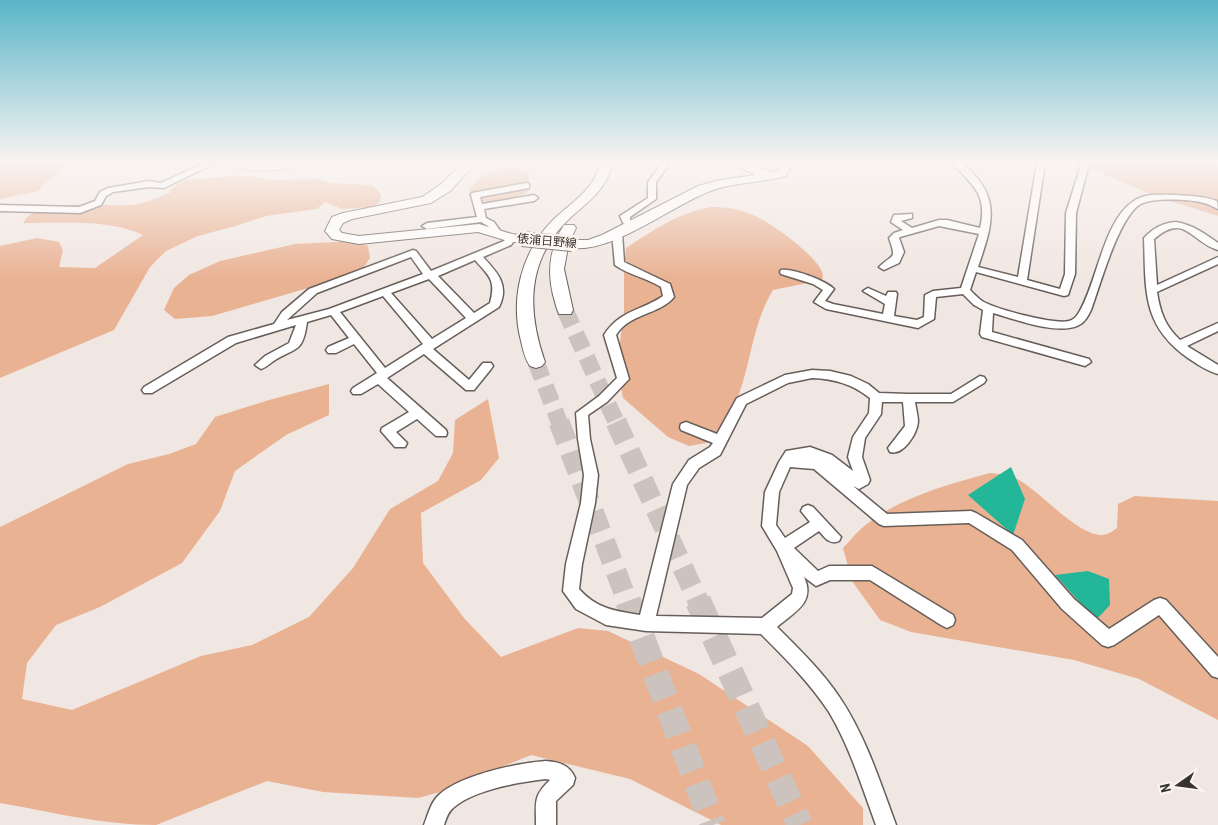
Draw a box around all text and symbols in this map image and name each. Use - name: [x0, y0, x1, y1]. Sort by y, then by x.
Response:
- street label: 俵浦日野線: [516, 231, 578, 251]
- north arrow: [1153, 760, 1203, 810]
- text: N: [1157, 782, 1174, 794]

